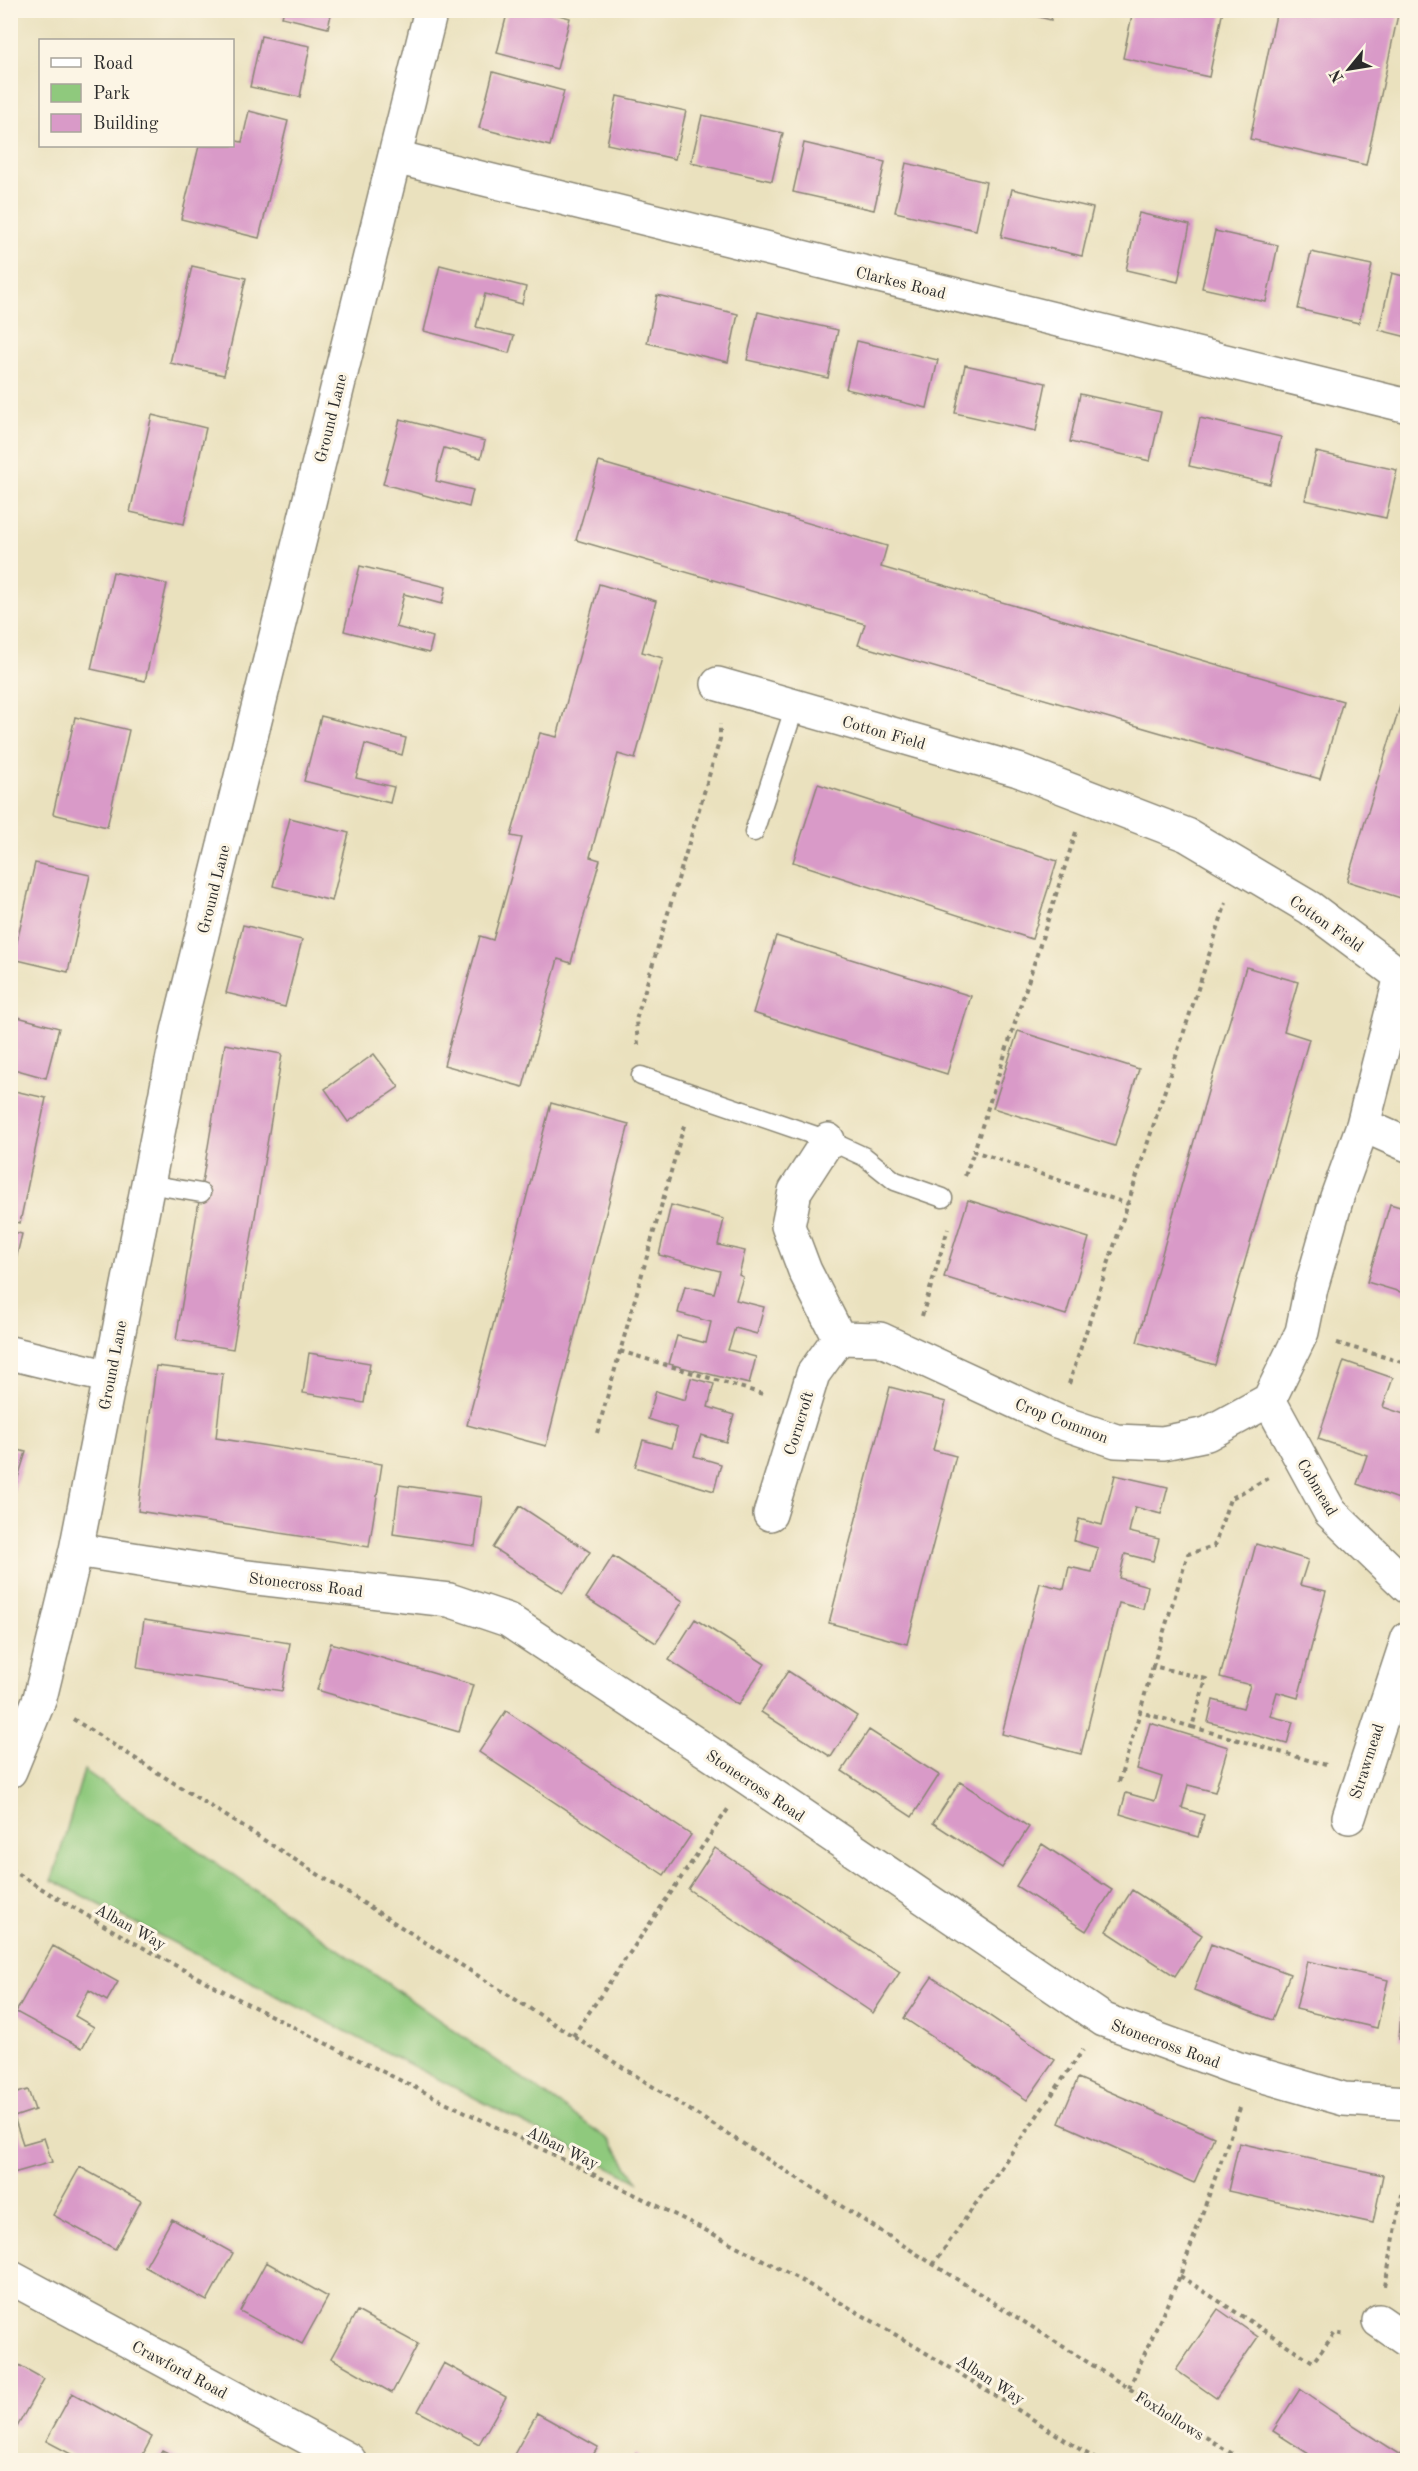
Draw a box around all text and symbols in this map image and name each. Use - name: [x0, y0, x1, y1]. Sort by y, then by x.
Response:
- legend: [39, 39, 234, 147]
- north arrow: [1319, 39, 1379, 99]
- text: Road: [93, 55, 133, 73]
- text: N: [1327, 66, 1348, 85]
- text: Park: [93, 85, 130, 103]
- text: Building: [93, 115, 159, 133]
- street label: Clarkes Road: [854, 265, 947, 303]
- street label: Ground Lane: [313, 373, 351, 464]
- street label: Cotton Field: [840, 714, 927, 753]
- street label: Ground Lane: [196, 844, 234, 935]
- street label: Cotton Field: [1286, 893, 1366, 956]
- street label: Ground Lane: [97, 1319, 130, 1411]
- street label: Corncroft: [783, 1389, 817, 1458]
- street label: Crop Common: [1012, 1397, 1111, 1447]
- street label: Cobmead: [1293, 1457, 1339, 1519]
- street label: Stonecross Road: [248, 1571, 364, 1601]
- street label: Strawmead: [1348, 1722, 1388, 1801]
- street label: Stonecross Road: [703, 1748, 807, 1825]
- street label: Alban Way: [92, 1902, 168, 1954]
- street label: Stonecross Road: [1109, 2018, 1222, 2072]
- street label: Alban Way: [524, 2125, 601, 2173]
- street label: Crawford Road: [129, 2339, 229, 2403]
- street label: Alban Way: [953, 2353, 1027, 2409]
- street label: Foxhollows: [1132, 2389, 1206, 2444]

